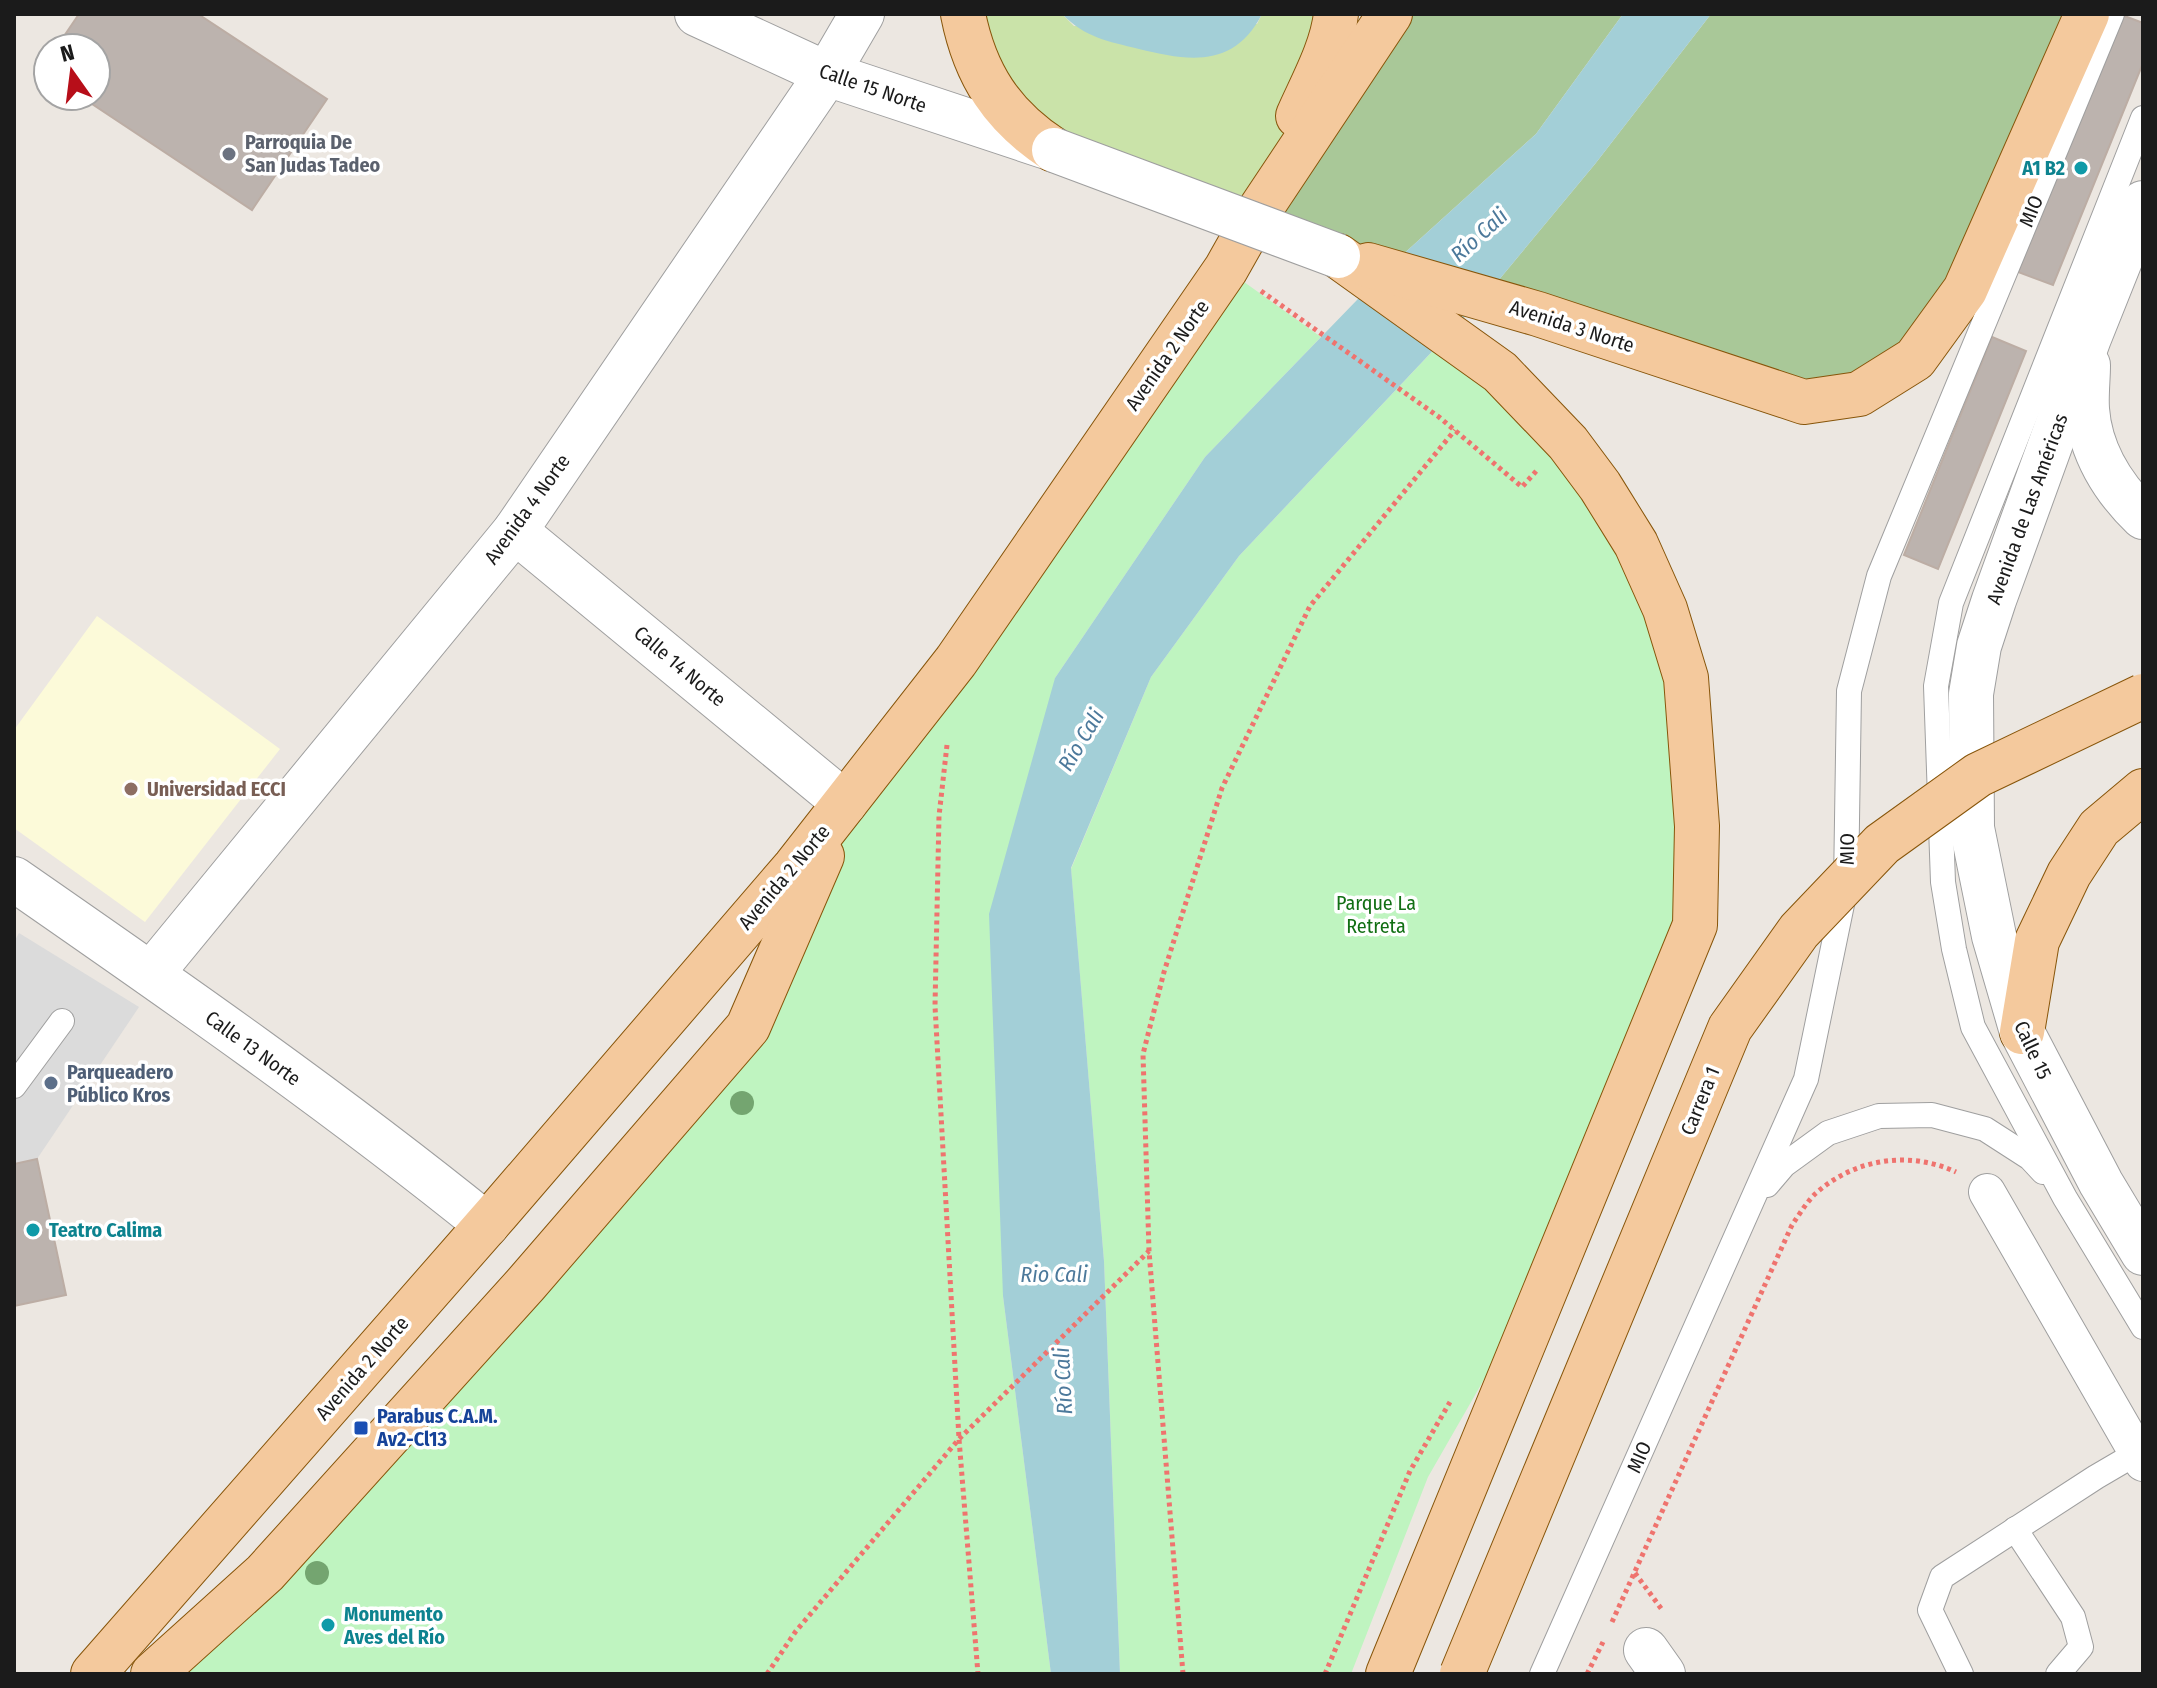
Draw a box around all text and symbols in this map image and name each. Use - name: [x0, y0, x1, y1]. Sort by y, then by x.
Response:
- north arrow: [32, 32, 112, 112]
- text: N: [58, 38, 77, 68]
- street label: Calle 15 Norte: [816, 58, 930, 118]
- place label: Parroquia De San Judas Tadeo: [245, 130, 381, 177]
- marker: Parroquia De San Judas Tadeo: [220, 145, 238, 163]
- place label: A1 B2: [2021, 156, 2065, 180]
- marker: A1 B2: [2072, 159, 2090, 177]
- street label: MIO: [2014, 192, 2048, 230]
- water label: Río Cali: [1445, 202, 1513, 268]
- street label: Avenida 2 Norte: [1120, 295, 1214, 415]
- street label: Avenida 3 Norte: [1507, 295, 1637, 357]
- street label: Avenida de Las Américas: [1981, 410, 2073, 608]
- street label: Avenida 4 Norte: [479, 449, 575, 569]
- street label: Calle 14 Norte: [629, 621, 731, 711]
- water label: Río Cali: [1052, 704, 1110, 776]
- place label: Universidad ECCI: [147, 777, 286, 801]
- marker: Universidad ECCI: [122, 780, 140, 798]
- street label: Avenida 2 Norte: [733, 820, 835, 934]
- street label: MIO: [1835, 833, 1859, 865]
- park label: Parque La Retreta: [1336, 891, 1416, 938]
- street label: Calle 13 Norte: [201, 1005, 305, 1091]
- street label: Calle 15: [2009, 1017, 2057, 1083]
- place label: Parqueadero Público Kros: [67, 1060, 174, 1107]
- street label: Carrera 1: [1675, 1063, 1725, 1139]
- marker: Parqueadero Público Kros: [42, 1074, 60, 1092]
- place label: Teatro Calima: [49, 1218, 162, 1242]
- marker: Teatro Calima: [24, 1221, 42, 1239]
- water label: Rio Cali: [1020, 1261, 1088, 1288]
- street label: Avenida 2 Norte: [311, 1311, 413, 1425]
- water label: Río Cali: [1048, 1346, 1078, 1415]
- place label: Parabus C.A.M. Av2-Cl13: [376, 1404, 498, 1451]
- marker: Parabus C.A.M. Av2-Cl13: [352, 1419, 370, 1437]
- street label: MIO: [1622, 1437, 1656, 1477]
- place label: Monumento Aves del Río: [343, 1602, 445, 1649]
- marker: Monumento Aves del Río: [319, 1616, 337, 1634]

